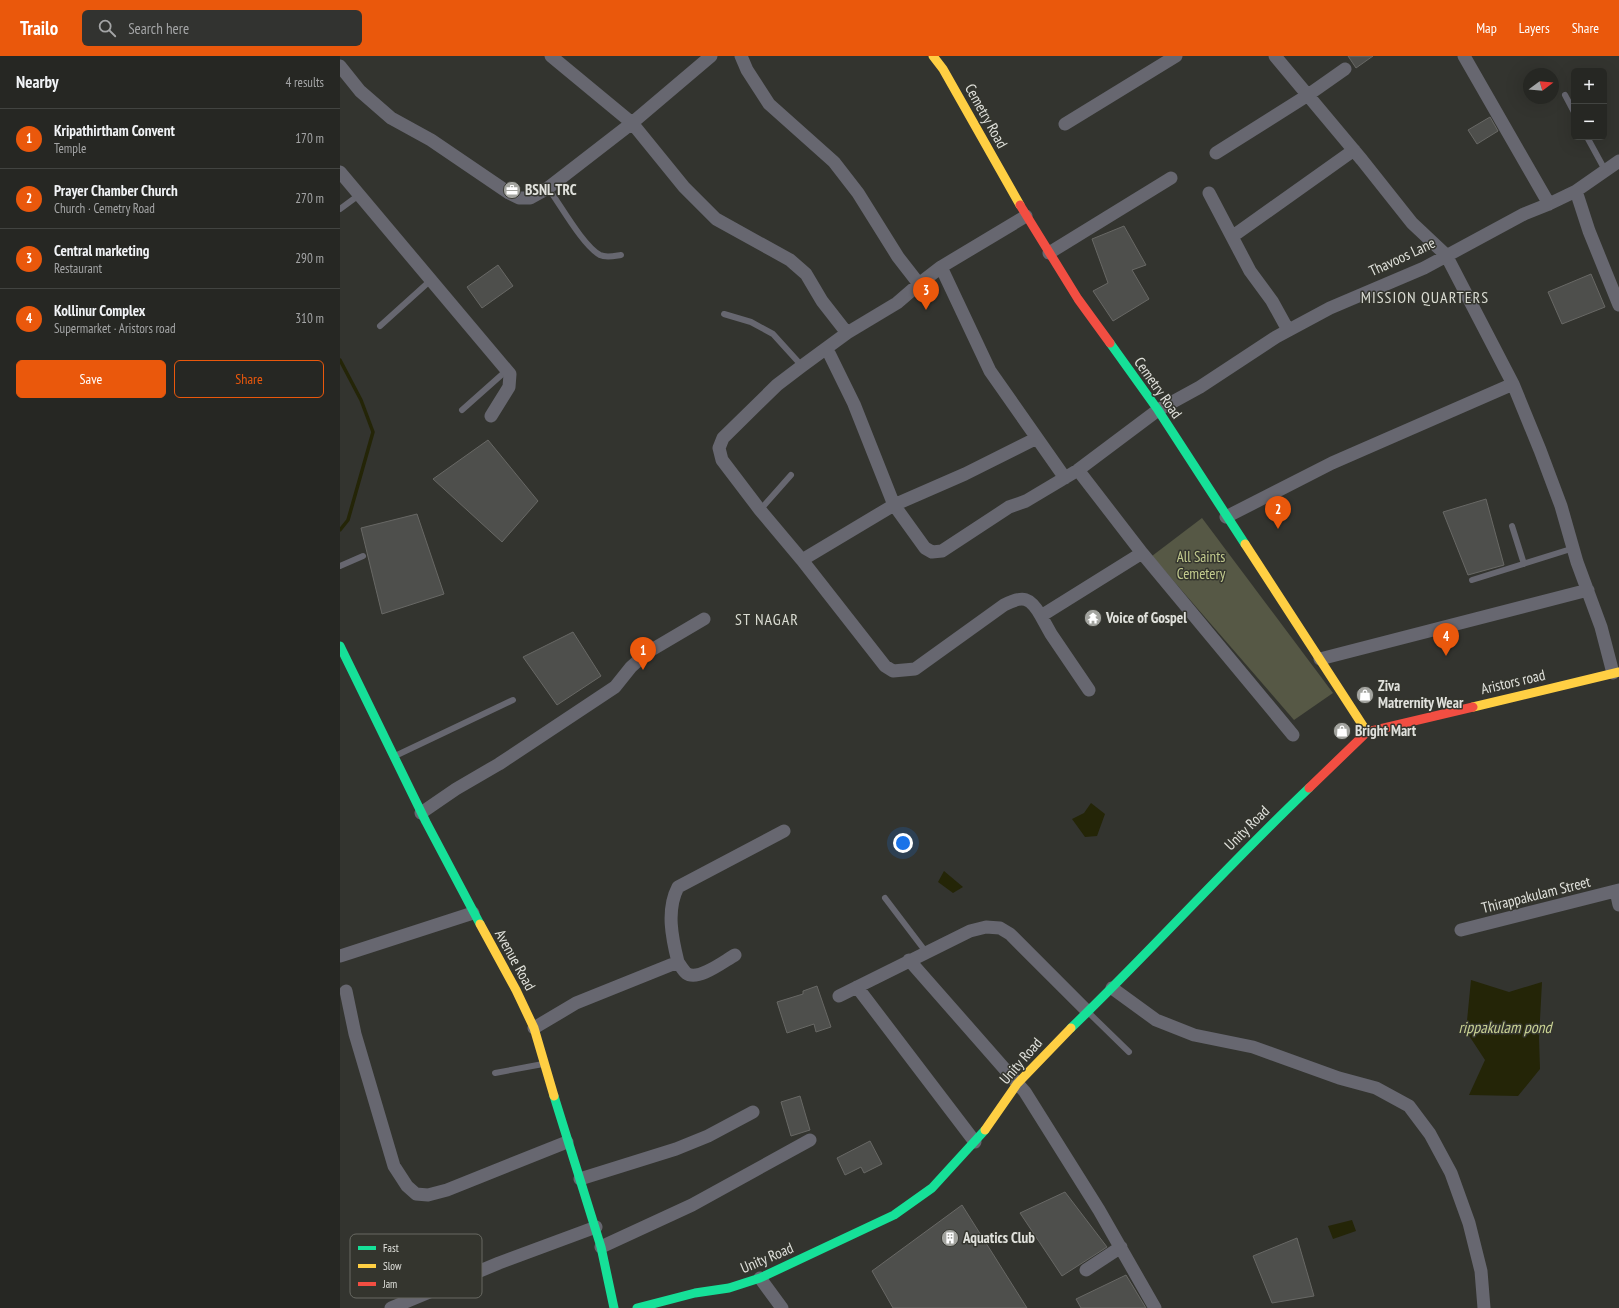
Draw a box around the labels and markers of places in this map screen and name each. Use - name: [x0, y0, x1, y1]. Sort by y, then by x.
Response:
- office icon: BSNL TRC: [502, 180, 522, 200]
- place label: BSNL TRC: [525, 180, 577, 199]
- pin: 3: [913, 277, 939, 310]
- pin: 2: [1265, 496, 1291, 529]
- temple icon: Voice of Gospel: [1083, 608, 1103, 628]
- place label: Voice of Gospel: [1105, 608, 1187, 627]
- pin: 4: [1433, 623, 1459, 656]
- pin: 1: [630, 637, 656, 670]
- place label: Ziva Matrernity Wear: [1378, 676, 1464, 712]
- shop icon: Ziva Matrernity Wear: [1355, 685, 1375, 705]
- shop icon: Bright Mart: [1332, 721, 1352, 741]
- place label: Bright Mart: [1355, 721, 1417, 740]
- building icon: Aquatics Club: [940, 1228, 960, 1248]
- place label: Aquatics Club: [962, 1228, 1035, 1247]

